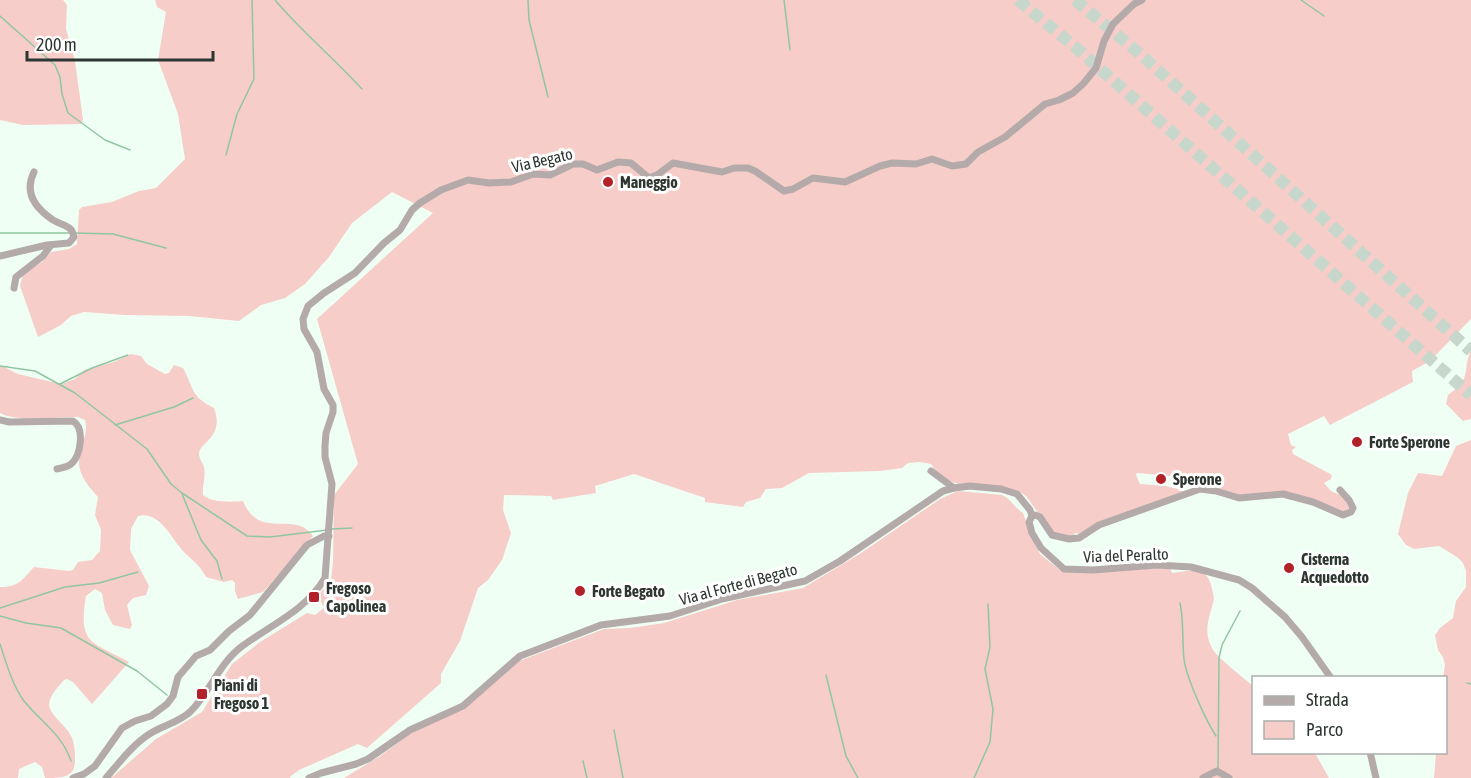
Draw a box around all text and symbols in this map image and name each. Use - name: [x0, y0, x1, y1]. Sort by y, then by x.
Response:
- scale bar: [27, 24, 213, 62]
- text: 200 m: [36, 34, 77, 55]
- street label: Via Begato: [510, 144, 574, 177]
- place label: Maneggio: [620, 173, 678, 191]
- marker: Maneggio: [601, 175, 615, 189]
- place label: Forte Sperone: [1369, 433, 1450, 451]
- marker: Forte Sperone: [1350, 435, 1364, 449]
- place label: Sperone: [1173, 470, 1222, 488]
- marker: Sperone: [1154, 472, 1168, 486]
- street label: Via del Peralto: [1083, 545, 1169, 565]
- place label: Cisterna Acquedotto: [1300, 550, 1369, 586]
- street label: Via al Forte di Begato: [677, 560, 799, 609]
- marker: Cisterna Acquedotto: [1282, 561, 1296, 575]
- place label: Fregoso Capolinea: [326, 579, 386, 615]
- place label: Forte Begato: [592, 582, 665, 600]
- marker: Forte Begato: [573, 584, 587, 598]
- marker: Fregoso Capolinea: [307, 590, 321, 604]
- place label: Piani di Fregoso 1: [214, 676, 270, 712]
- legend: [1252, 676, 1447, 754]
- marker: Piani di Fregoso 1: [195, 687, 209, 701]
- text: Strada: [1306, 689, 1349, 710]
- text: Parco: [1306, 719, 1343, 740]

